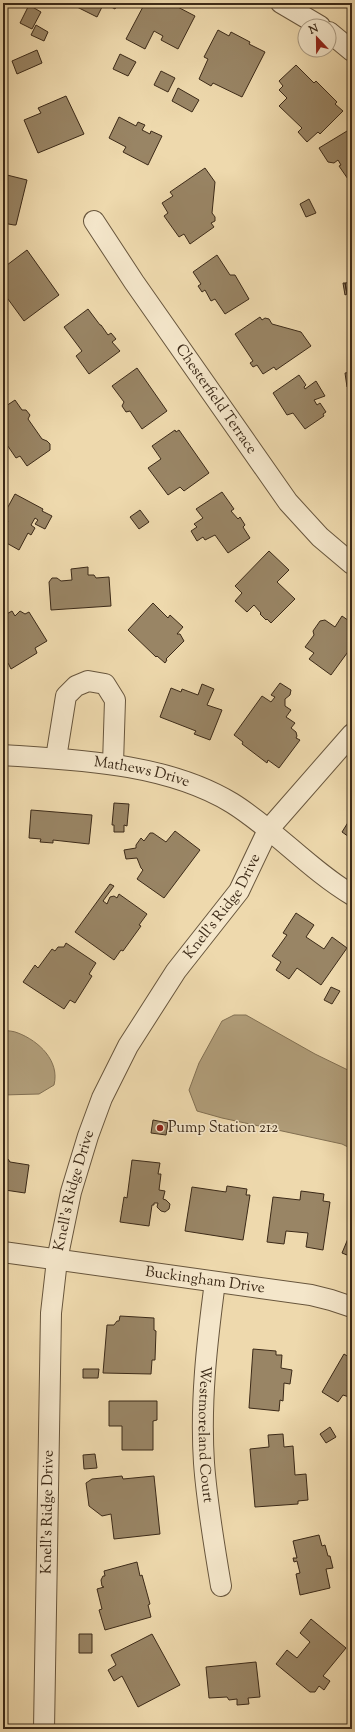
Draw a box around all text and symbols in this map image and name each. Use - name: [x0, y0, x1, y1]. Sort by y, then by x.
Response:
- north arrow: [297, 18, 337, 58]
- text: N: [306, 21, 321, 39]
- street label: Chesterfield Terrace: [170, 340, 262, 459]
- street label: Mathews Drive: [93, 752, 193, 793]
- street label: Knell's Ridge Drive: [179, 850, 266, 963]
- place label: Pump Station 212: [168, 1118, 278, 1139]
- marker: Pump Station 212: [155, 1123, 165, 1133]
- street label: Knell's Ridge Drive: [49, 1127, 100, 1253]
- street label: Buckingham Drive: [144, 1261, 266, 1299]
- street label: Westmoreland Court: [192, 1365, 218, 1504]
- street label: Knell's Ridge Drive: [36, 1450, 59, 1574]

